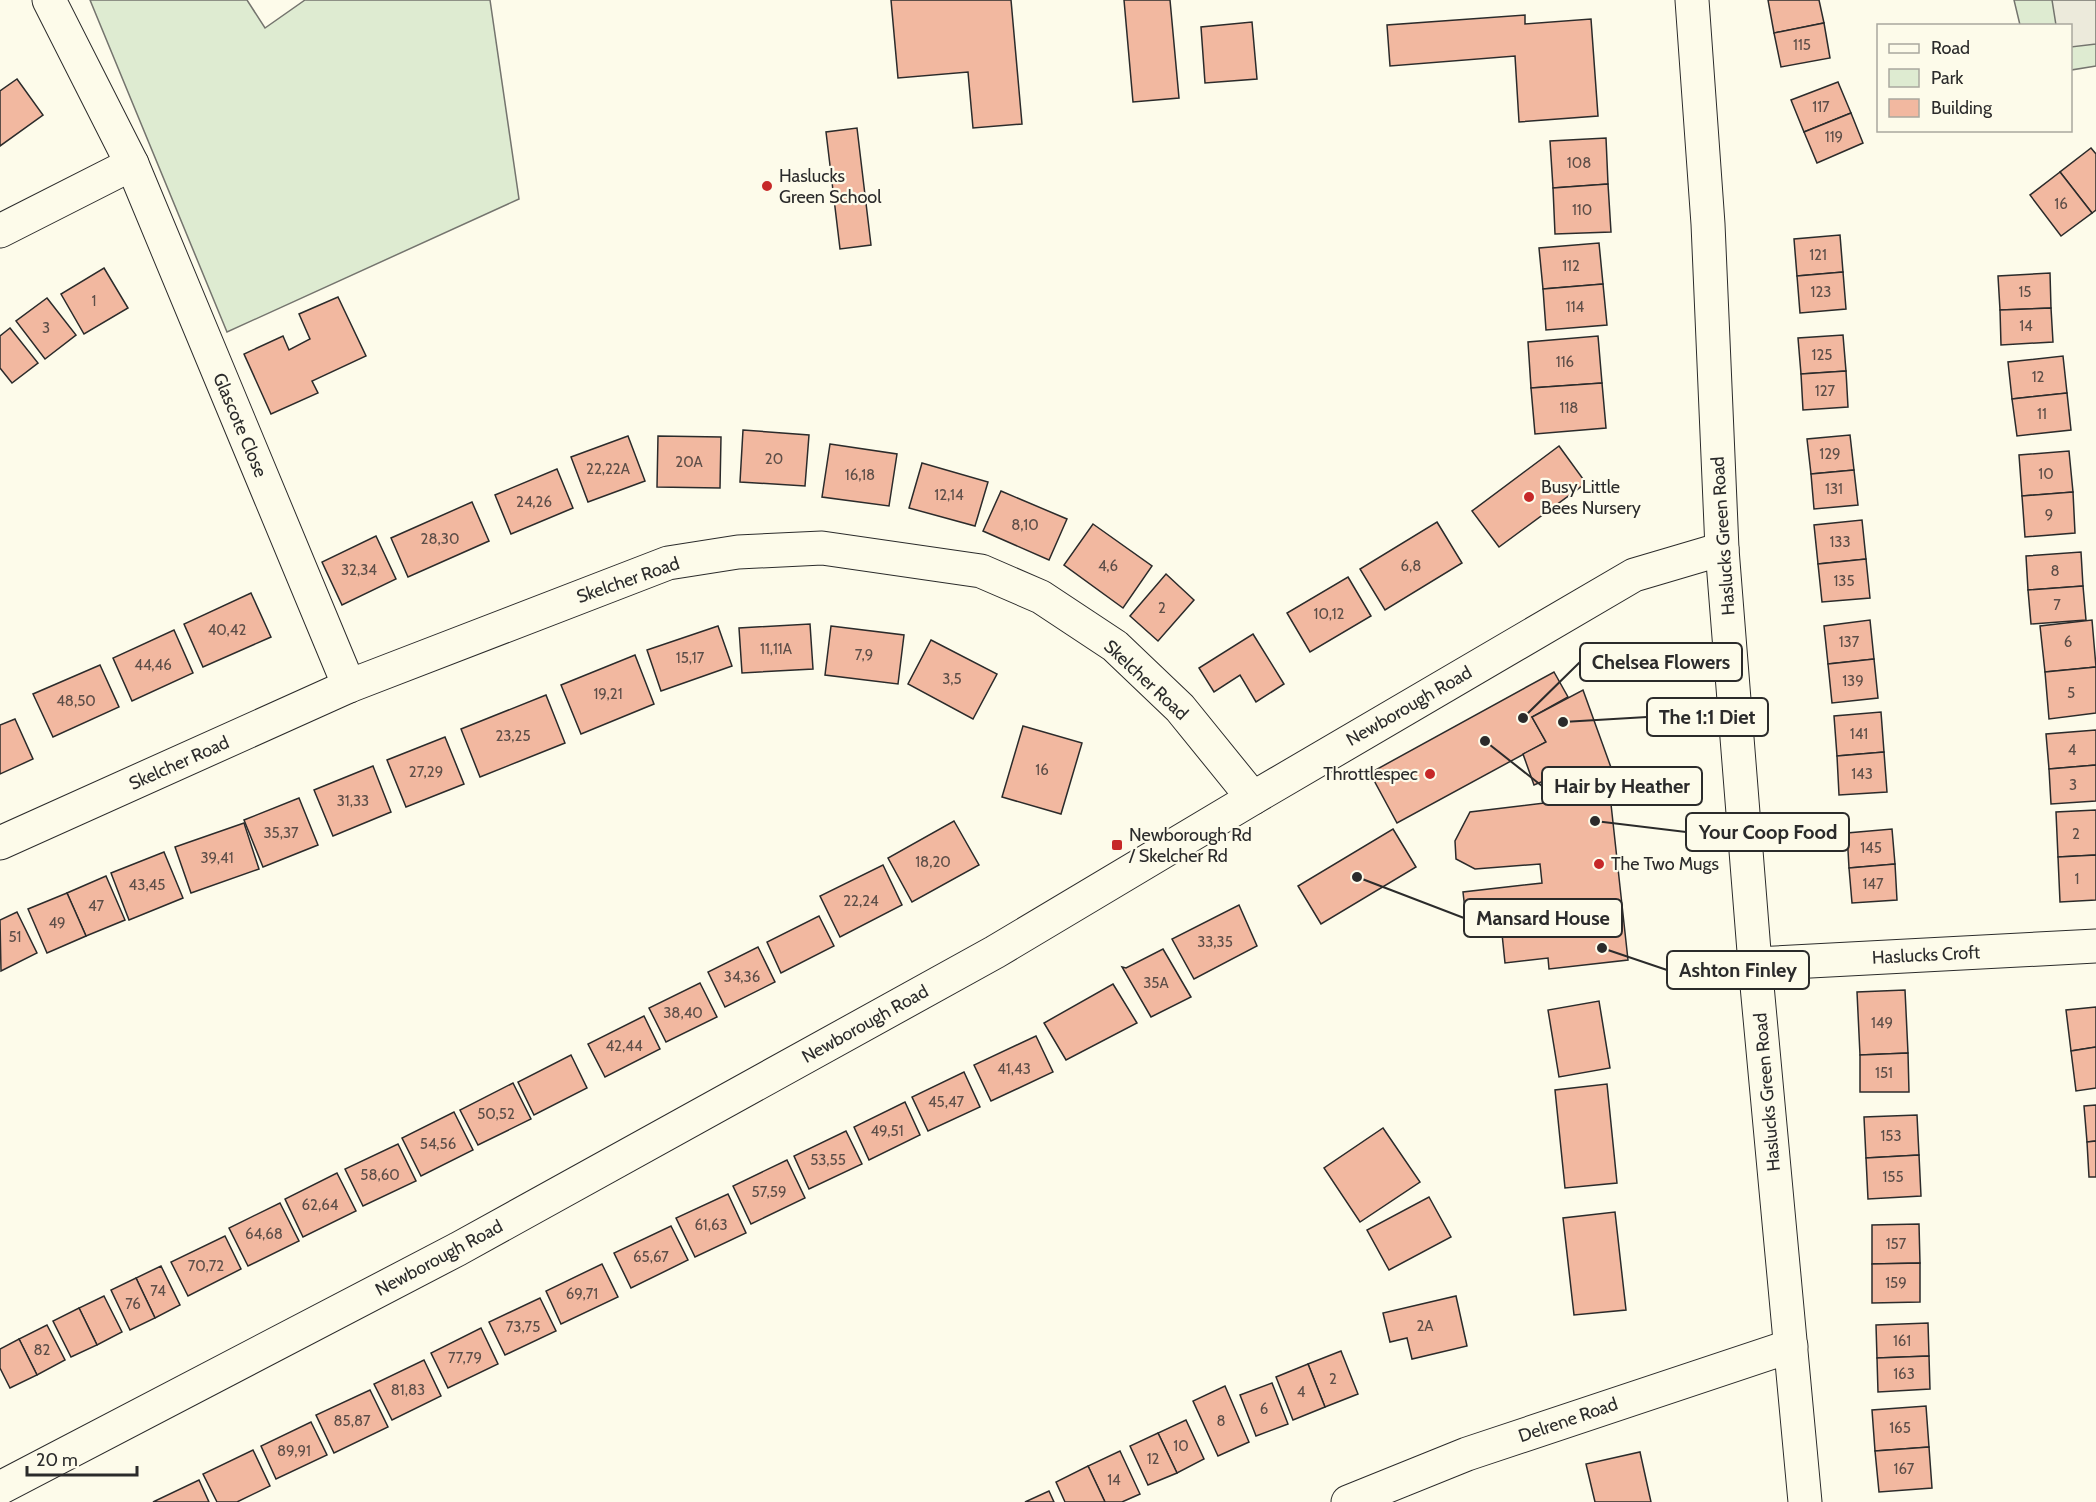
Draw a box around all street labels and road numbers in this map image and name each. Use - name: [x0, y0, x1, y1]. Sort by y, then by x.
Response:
- street label: Glascote Close: [208, 370, 272, 480]
- street label: Haslucks Green Road: [1706, 456, 1740, 616]
- street label: Skelcher Road: [574, 552, 682, 608]
- street label: Skelcher Road: [1099, 635, 1193, 725]
- street label: Newborough Road: [1342, 661, 1476, 751]
- street label: Skelcher Road: [125, 731, 233, 795]
- street label: Haslucks Croft: [1871, 941, 1981, 969]
- street label: Newborough Road: [798, 980, 932, 1068]
- street label: Haslucks Green Road: [1749, 1012, 1785, 1172]
- street label: Newborough Road: [372, 1215, 506, 1301]
- street label: Delrene Road: [1515, 1393, 1621, 1447]

